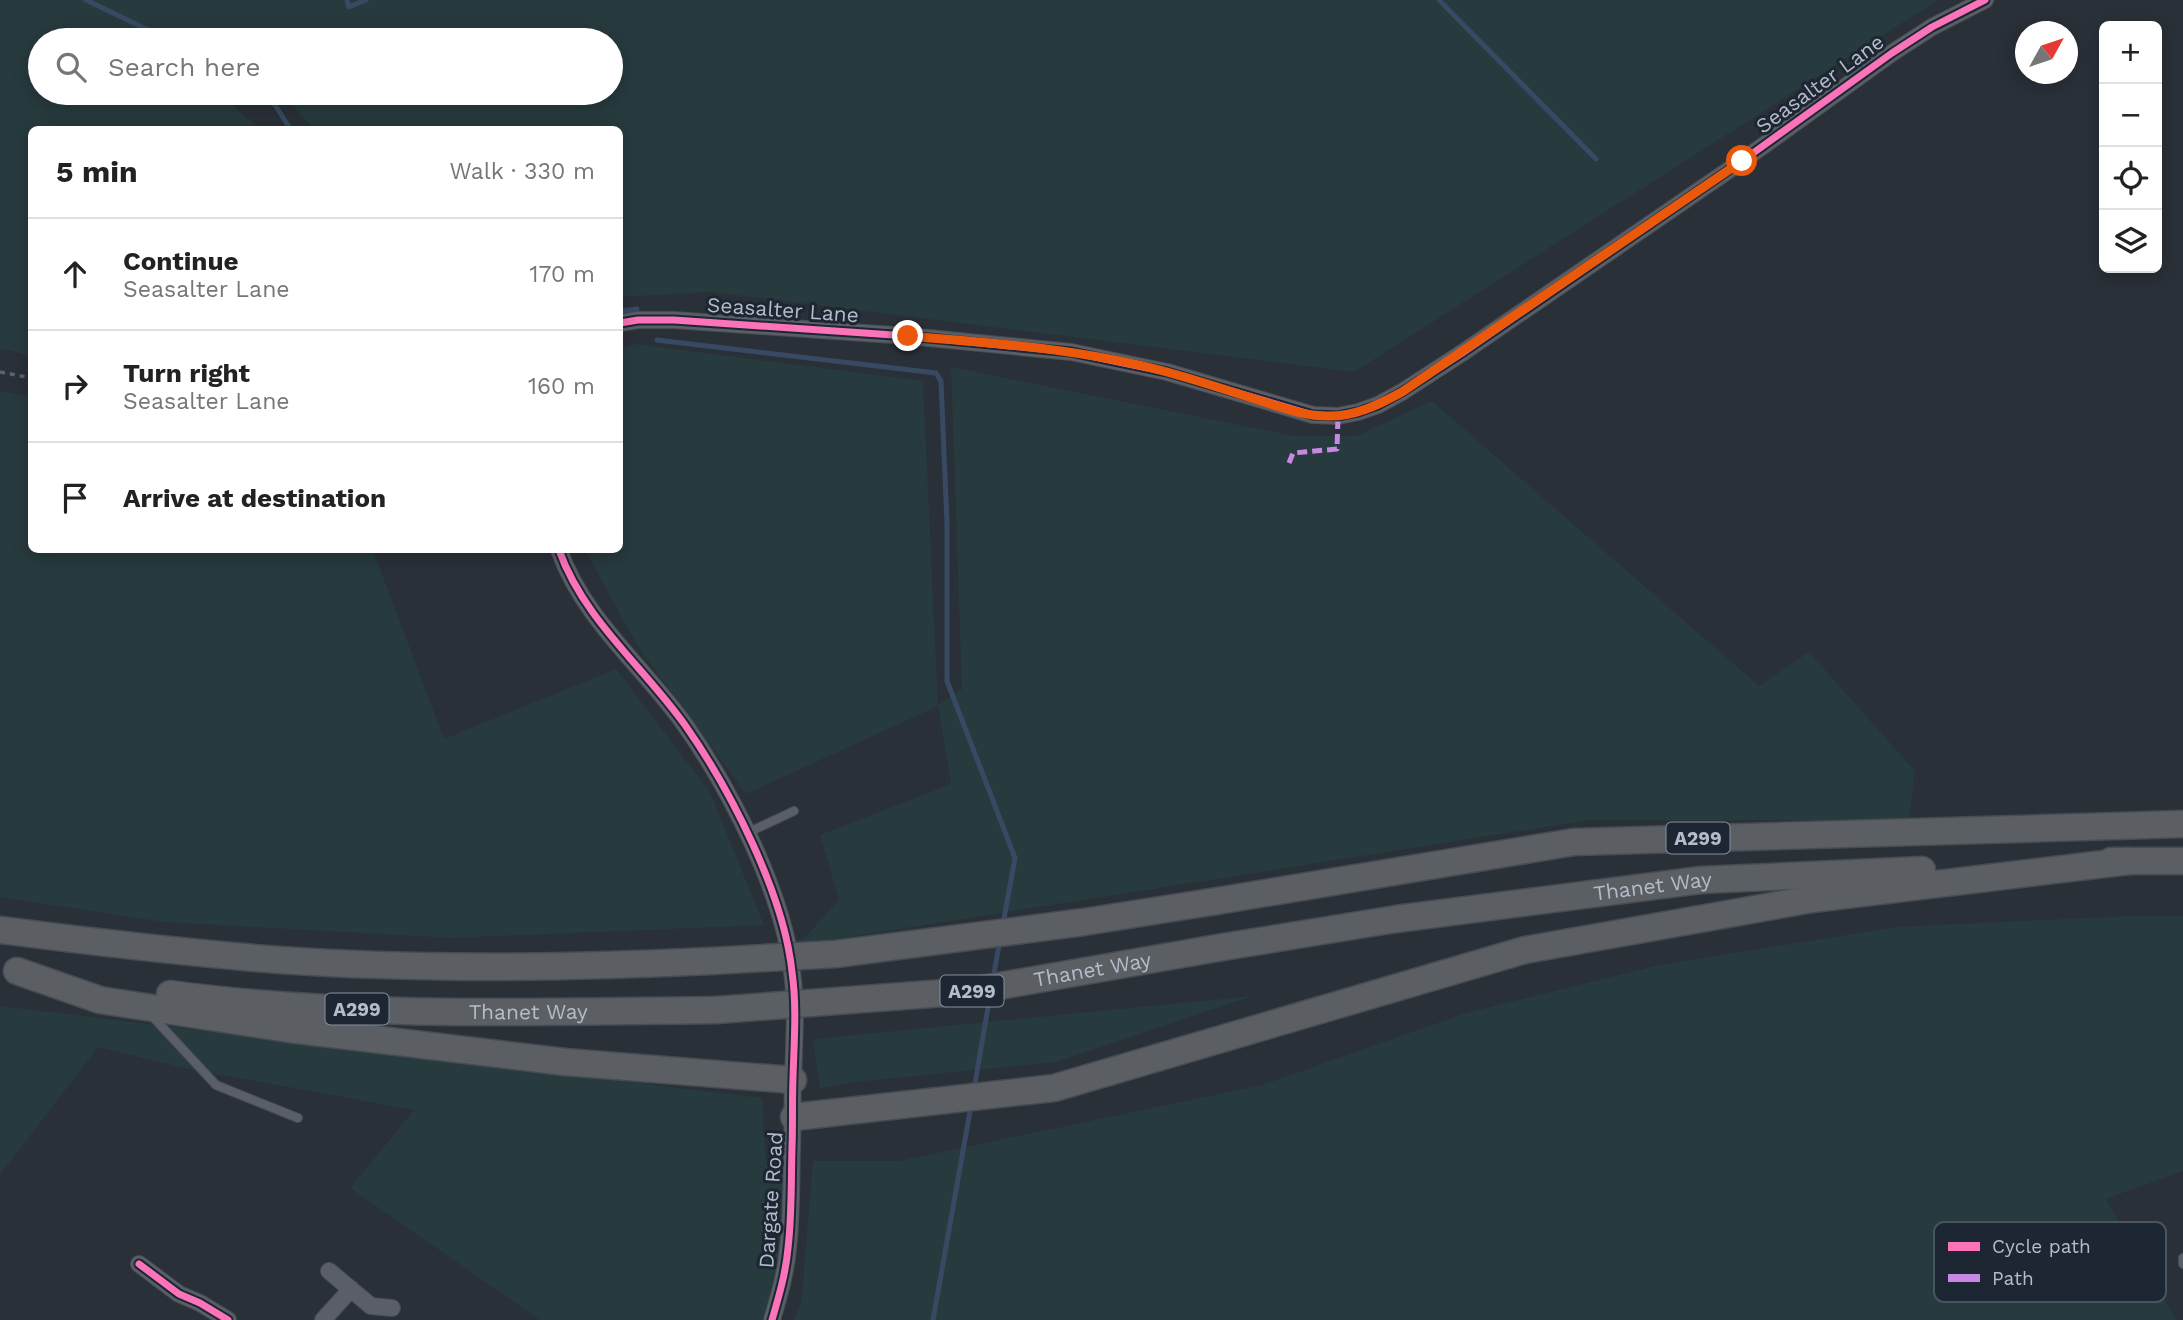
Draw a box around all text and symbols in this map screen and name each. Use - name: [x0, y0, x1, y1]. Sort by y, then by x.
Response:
- north arrow: [2015, 21, 2078, 84]
- map controls: [2099, 21, 2162, 273]
- button: +: [2099, 21, 2162, 84]
- search box: [28, 28, 623, 105]
- street label: Seasalter Lane: [1751, 29, 1889, 138]
- icon: search: [52, 48, 90, 86]
- text: Search here: [108, 52, 260, 82]
- button: −: [2099, 84, 2162, 147]
- route start: [1726, 145, 1757, 176]
- button: locate: [2099, 147, 2162, 210]
- text: 5 min: [56, 154, 138, 189]
- text: Walk · 330 m: [449, 158, 595, 185]
- button: layers: [2099, 210, 2162, 273]
- text: Continue: [123, 246, 239, 276]
- icon: ahead: [56, 255, 94, 293]
- text: 170 m: [530, 261, 595, 288]
- text: Seasalter Lane: [123, 276, 290, 303]
- street label: Seasalter Lane: [706, 292, 860, 327]
- route end: [892, 320, 923, 351]
- text: Turn right: [123, 358, 250, 388]
- icon: right: [56, 367, 94, 405]
- text: 160 m: [528, 373, 595, 400]
- text: Seasalter Lane: [123, 388, 290, 415]
- icon: arrive: [56, 479, 94, 517]
- text: Arrive at destination: [123, 483, 386, 513]
- road number: A299: [1666, 822, 1730, 853]
- street label: Thanet Way: [1592, 867, 1712, 906]
- street label: Thanet Way: [1032, 947, 1153, 992]
- road number: A299: [940, 976, 1004, 1007]
- road number: A299: [326, 993, 388, 1024]
- street label: Thanet Way: [469, 999, 588, 1024]
- street label: Dargate Road: [753, 1131, 788, 1269]
- legend: [1934, 1222, 2166, 1302]
- text: Cycle path: [1992, 1235, 2091, 1258]
- text: Path: [1992, 1267, 2034, 1290]

